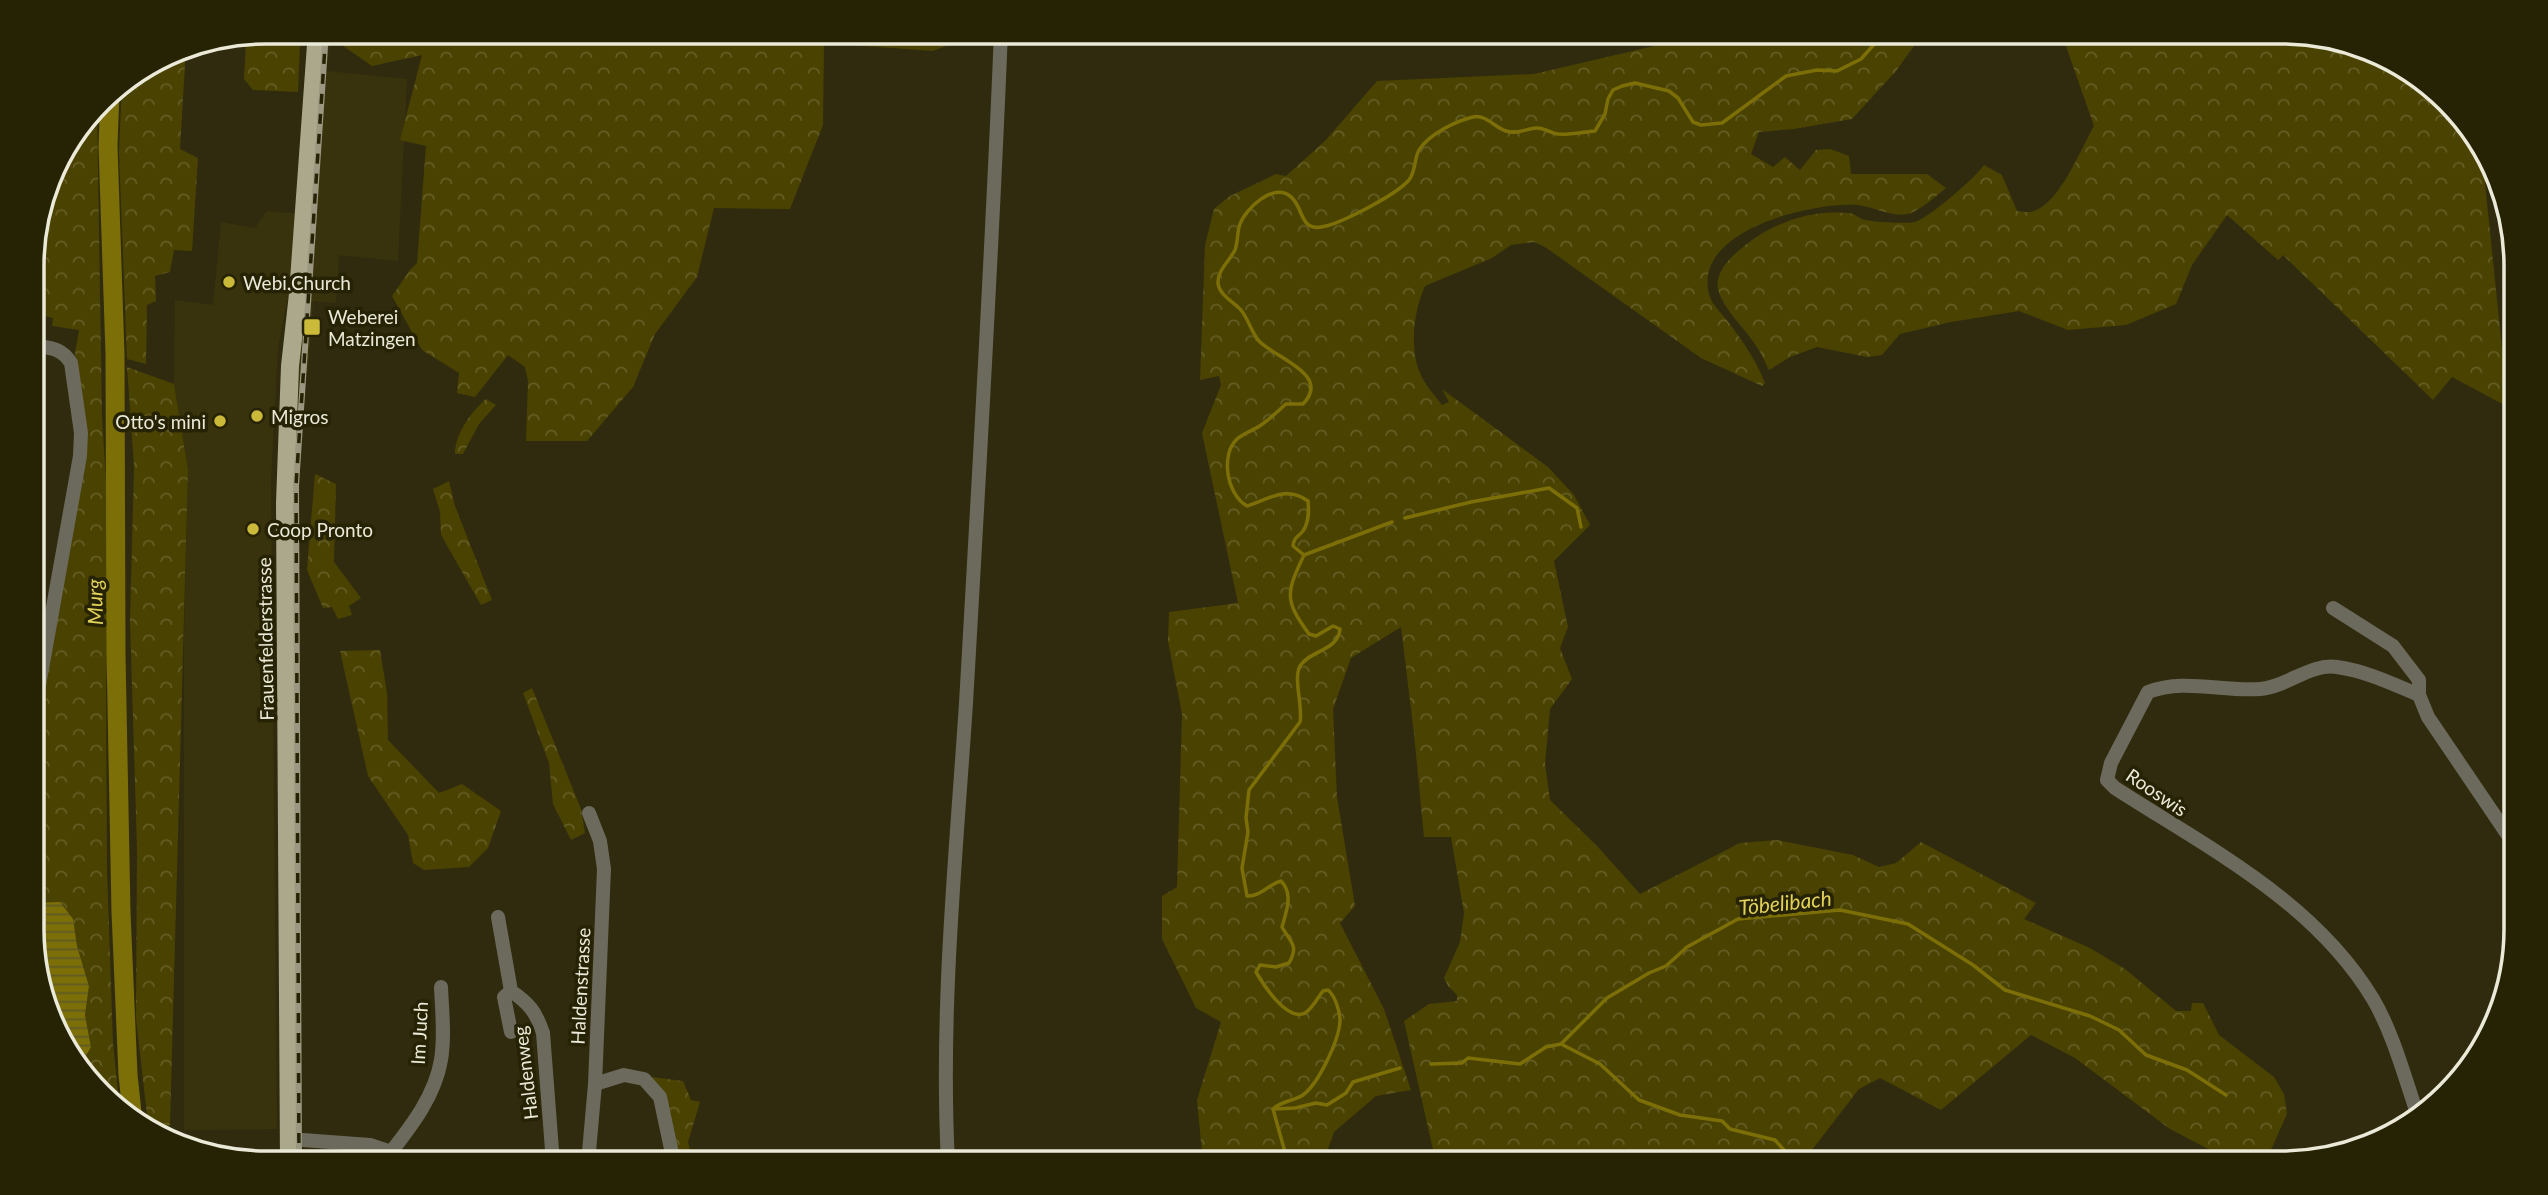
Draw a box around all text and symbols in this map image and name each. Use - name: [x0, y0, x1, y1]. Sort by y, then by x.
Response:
- place label: Webi.Church: [243, 271, 351, 294]
- marker: Webi.Church: [221, 274, 237, 290]
- place label: Weberei Matzingen: [328, 305, 416, 350]
- marker: Weberei Matzingen: [302, 317, 322, 337]
- place label: Migros: [271, 405, 328, 428]
- marker: Migros: [249, 408, 265, 424]
- place label: Otto's mini: [115, 410, 206, 433]
- marker: Otto's mini: [212, 413, 228, 429]
- place label: Coop Pronto: [267, 518, 373, 541]
- marker: Coop Pronto: [245, 521, 261, 537]
- street label: Frauenfelderstrasse: [252, 557, 278, 721]
- water label: Murg: [81, 578, 107, 625]
- street label: Rooswis: [2122, 763, 2192, 821]
- water label: Töbelibach: [1737, 885, 1833, 919]
- street label: Haldenstrasse: [565, 927, 595, 1045]
- street label: Im Juch: [406, 1001, 432, 1065]
- street label: Haldenweg: [508, 1025, 542, 1121]

